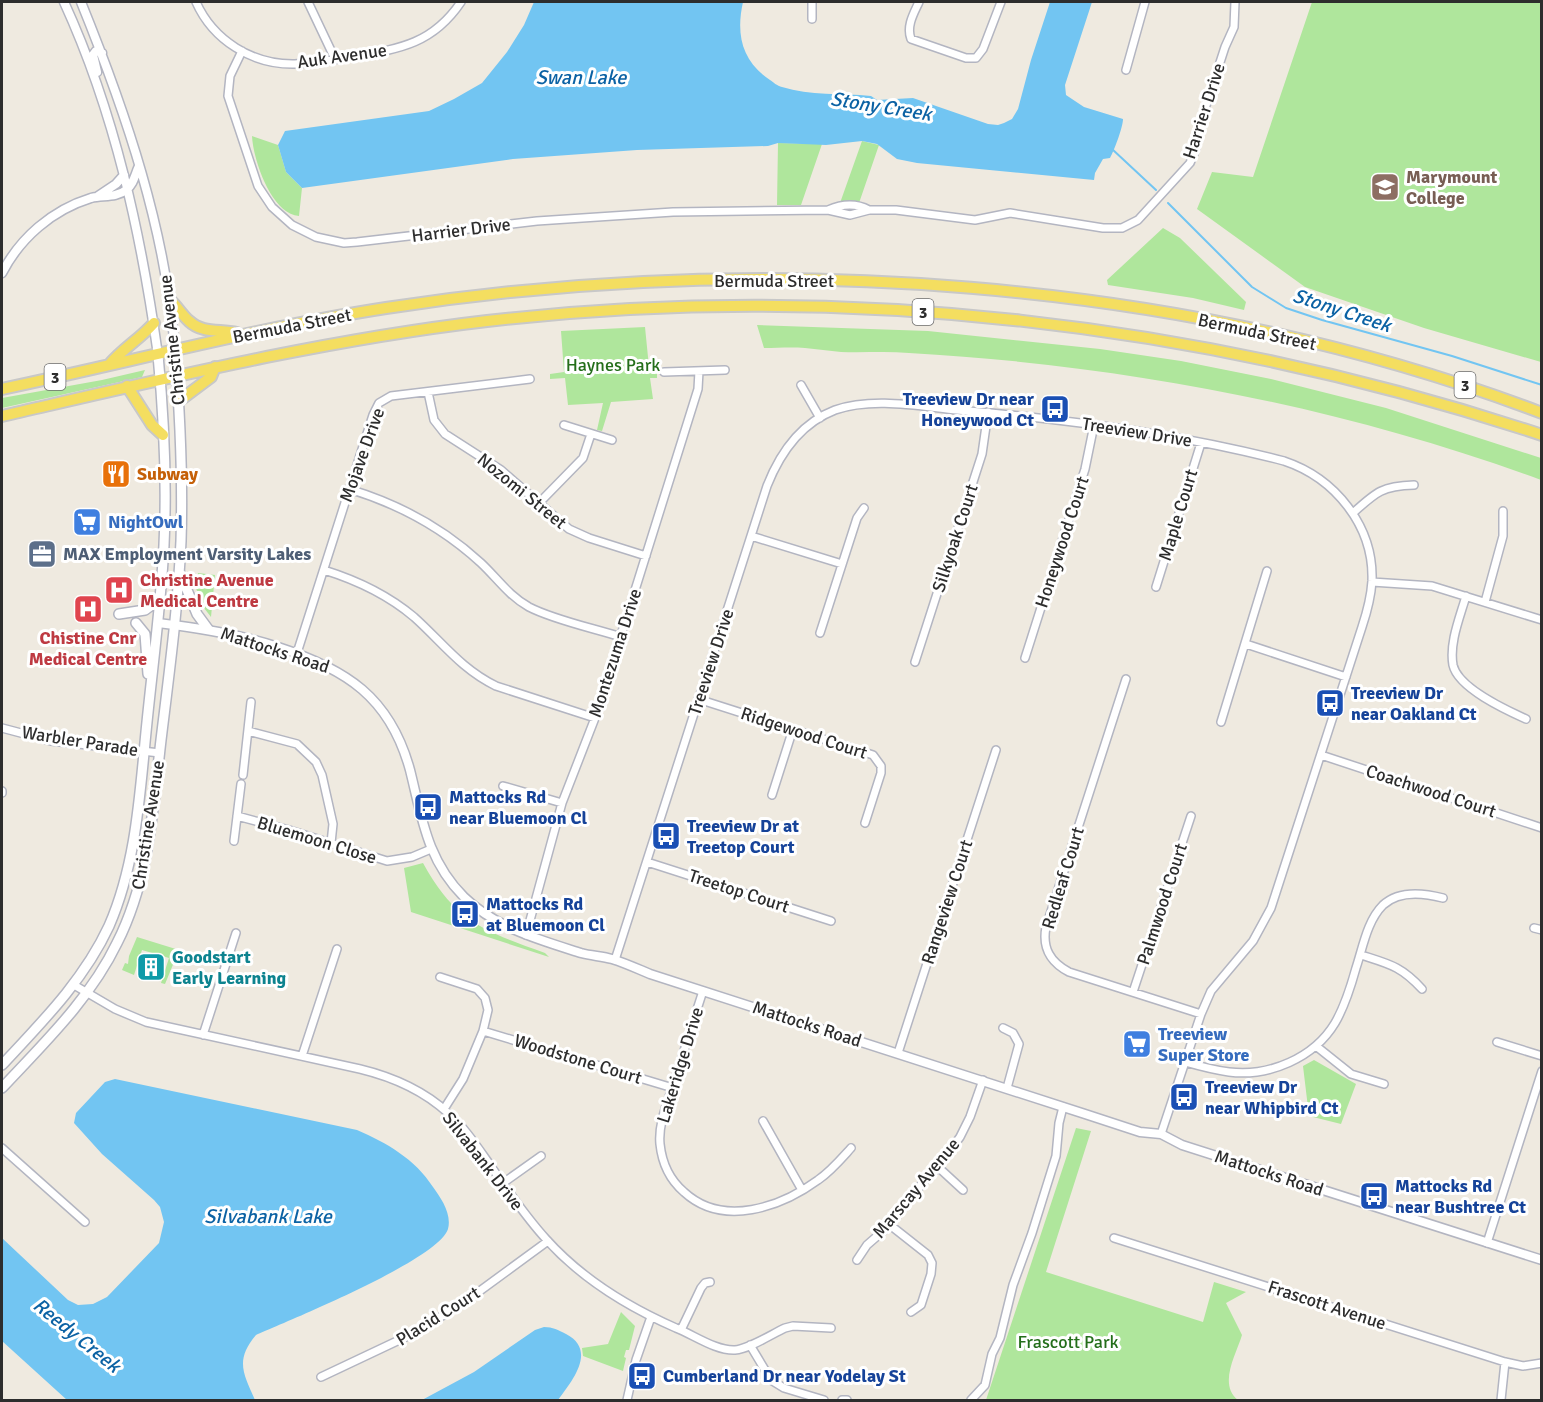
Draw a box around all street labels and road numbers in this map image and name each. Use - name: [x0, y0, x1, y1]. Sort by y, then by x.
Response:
- street label: Auk Avenue: [296, 39, 388, 73]
- street label: Harrier Drive: [1178, 60, 1230, 162]
- street label: Harrier Drive: [410, 213, 512, 247]
- street label: Bermuda Street: [714, 270, 834, 292]
- street label: Christine Avenue: [154, 274, 190, 406]
- road number: 3: [912, 299, 934, 325]
- street label: Bermuda Street: [231, 304, 353, 348]
- street label: Bermuda Street: [1196, 309, 1318, 355]
- road number: 3: [44, 364, 66, 390]
- road number: 3: [1454, 372, 1476, 398]
- street label: Mojave Drive: [335, 405, 389, 505]
- street label: Treeview Drive: [1080, 412, 1194, 452]
- street label: Nozomi Street: [473, 448, 571, 534]
- street label: Maple Court: [1154, 467, 1202, 563]
- street label: Honeywood Court: [1030, 474, 1094, 610]
- street label: Silkyoak Court: [927, 481, 983, 595]
- street label: Montezuma Drive: [584, 586, 646, 720]
- street label: Treeview Drive: [683, 606, 739, 718]
- street label: Mattocks Road: [218, 622, 332, 678]
- street label: Ridgewood Court: [738, 702, 870, 764]
- street label: Warbler Parade: [20, 721, 140, 761]
- street label: Christine Avenue: [127, 759, 169, 891]
- street label: Coachwood Court: [1363, 760, 1499, 822]
- street label: Bluemoon Close: [255, 811, 379, 869]
- street label: Redleaf Court: [1037, 824, 1089, 932]
- street label: Rangeview Court: [916, 837, 978, 967]
- street label: Palmwood Court: [1132, 840, 1192, 968]
- street label: Treetop Court: [686, 864, 792, 918]
- street label: Mattocks Road: [750, 996, 864, 1052]
- street label: Lakeridge Drive: [652, 1004, 708, 1126]
- street label: Woodstone Court: [512, 1029, 644, 1089]
- street label: Silvabank Drive: [438, 1107, 528, 1215]
- street label: Marscay Avenue: [868, 1133, 964, 1243]
- street label: Mattocks Road: [1212, 1145, 1326, 1201]
- street label: Frascott Avenue: [1265, 1276, 1389, 1334]
- street label: Placid Court: [392, 1282, 484, 1350]

